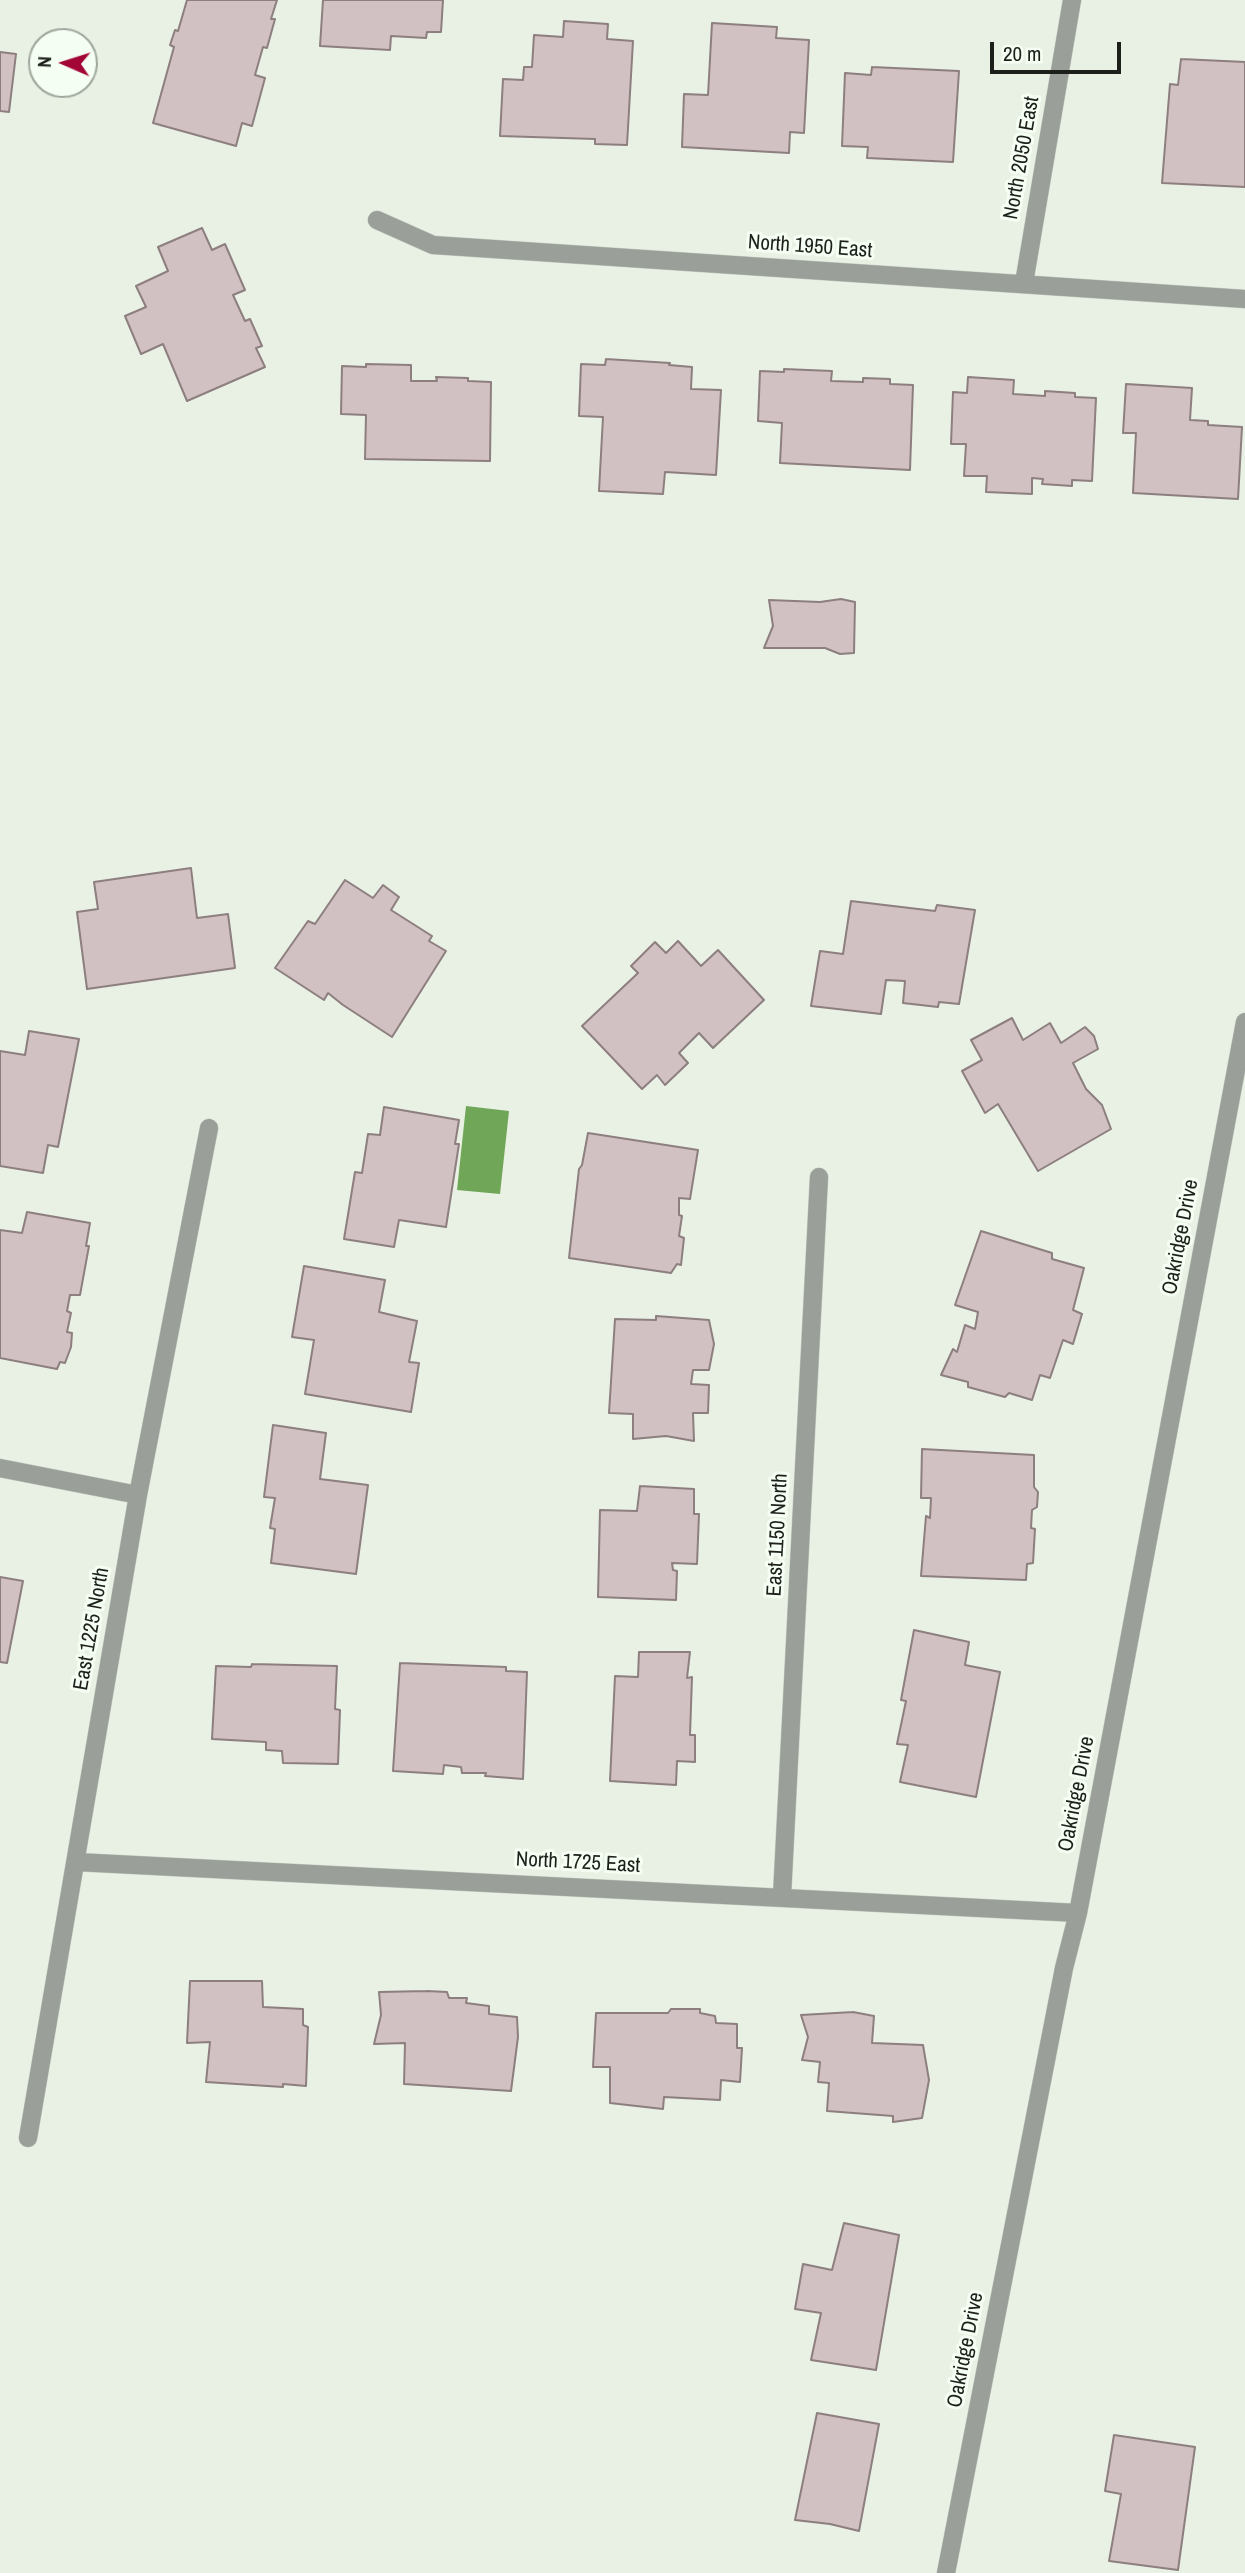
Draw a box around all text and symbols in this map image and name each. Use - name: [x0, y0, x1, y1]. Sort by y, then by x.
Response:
- north arrow: [28, 28, 98, 98]
- scale bar: [993, 28, 1124, 72]
- text: 20 m: [1003, 39, 1041, 68]
- text: N: [31, 56, 57, 68]
- street label: North 2050 East: [999, 95, 1045, 221]
- street label: North 1950 East: [747, 230, 873, 264]
- street label: Oakridge Drive: [1157, 1177, 1205, 1297]
- street label: East 1150 North: [762, 1473, 794, 1597]
- street label: East 1225 North: [69, 1566, 115, 1692]
- street label: Oakridge Drive: [1053, 1734, 1101, 1854]
- street label: North 1725 East: [515, 1847, 641, 1879]
- street label: Oakridge Drive: [942, 2290, 990, 2410]

